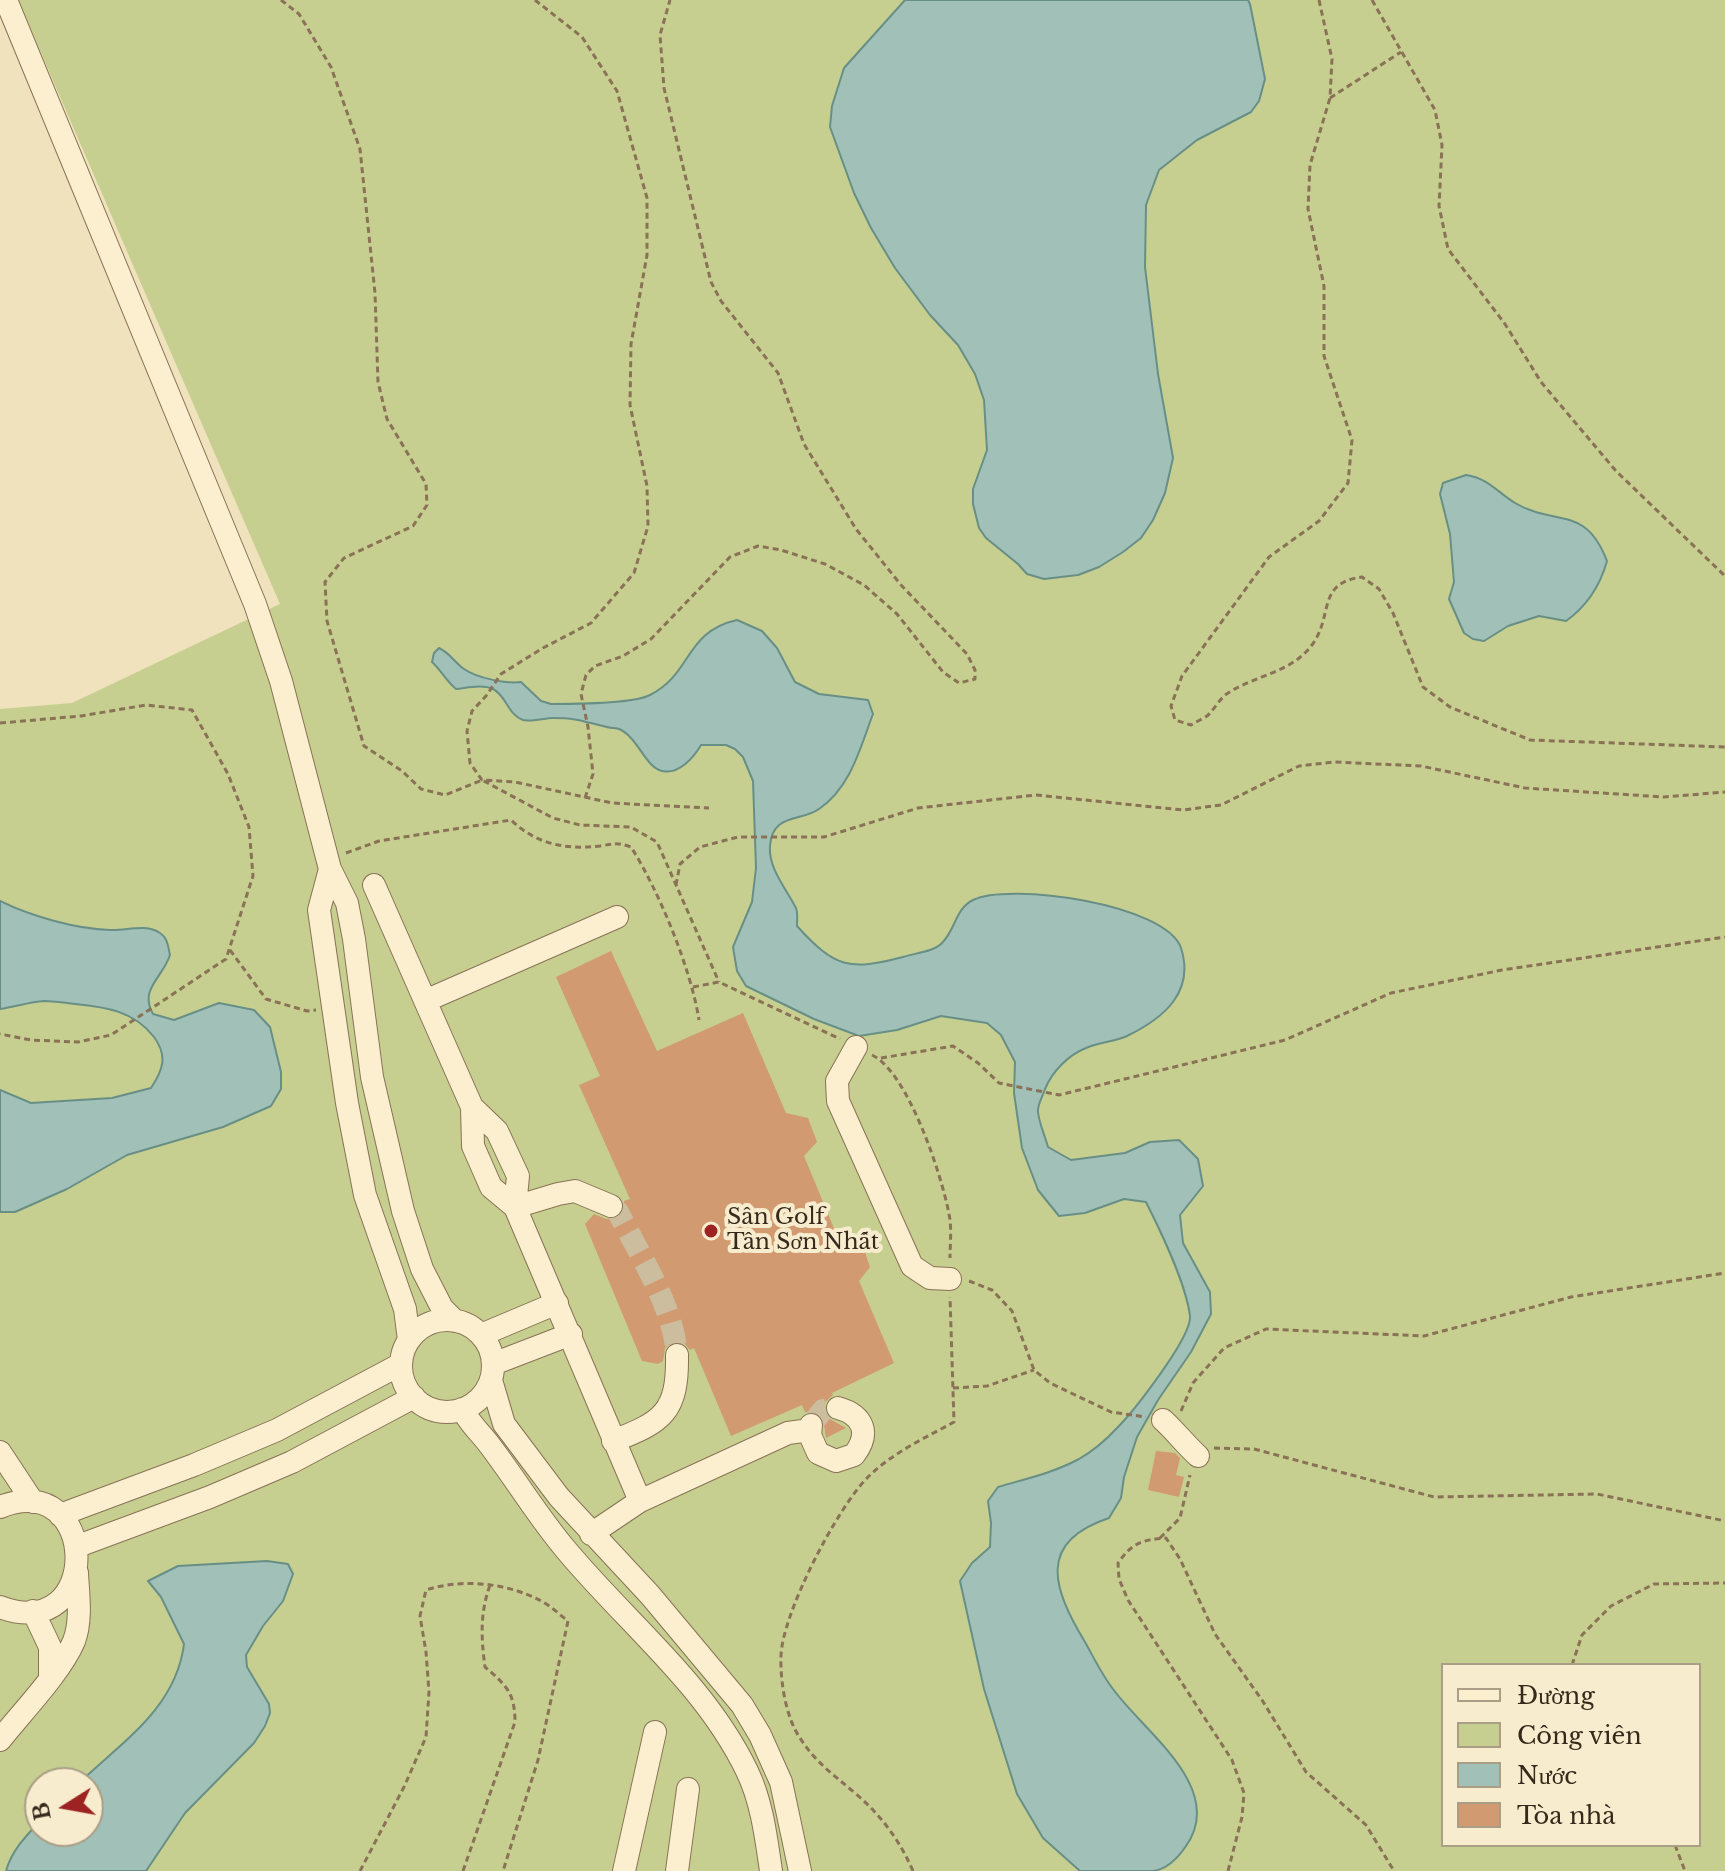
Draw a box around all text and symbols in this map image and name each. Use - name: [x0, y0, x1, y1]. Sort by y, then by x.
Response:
- place label: Sân Golf Tân Sơn Nhất: [727, 1205, 879, 1256]
- marker: Sân Golf Tân Sơn Nhất: [702, 1222, 720, 1240]
- legend: [1441, 1663, 1701, 1847]
- text: Đường: [1517, 1681, 1595, 1710]
- text: Công viên: [1517, 1721, 1642, 1750]
- text: Nước: [1517, 1761, 1577, 1790]
- north arrow: [24, 1767, 104, 1847]
- text: B: [27, 1800, 57, 1822]
- text: Tòa nhà: [1517, 1801, 1616, 1830]

